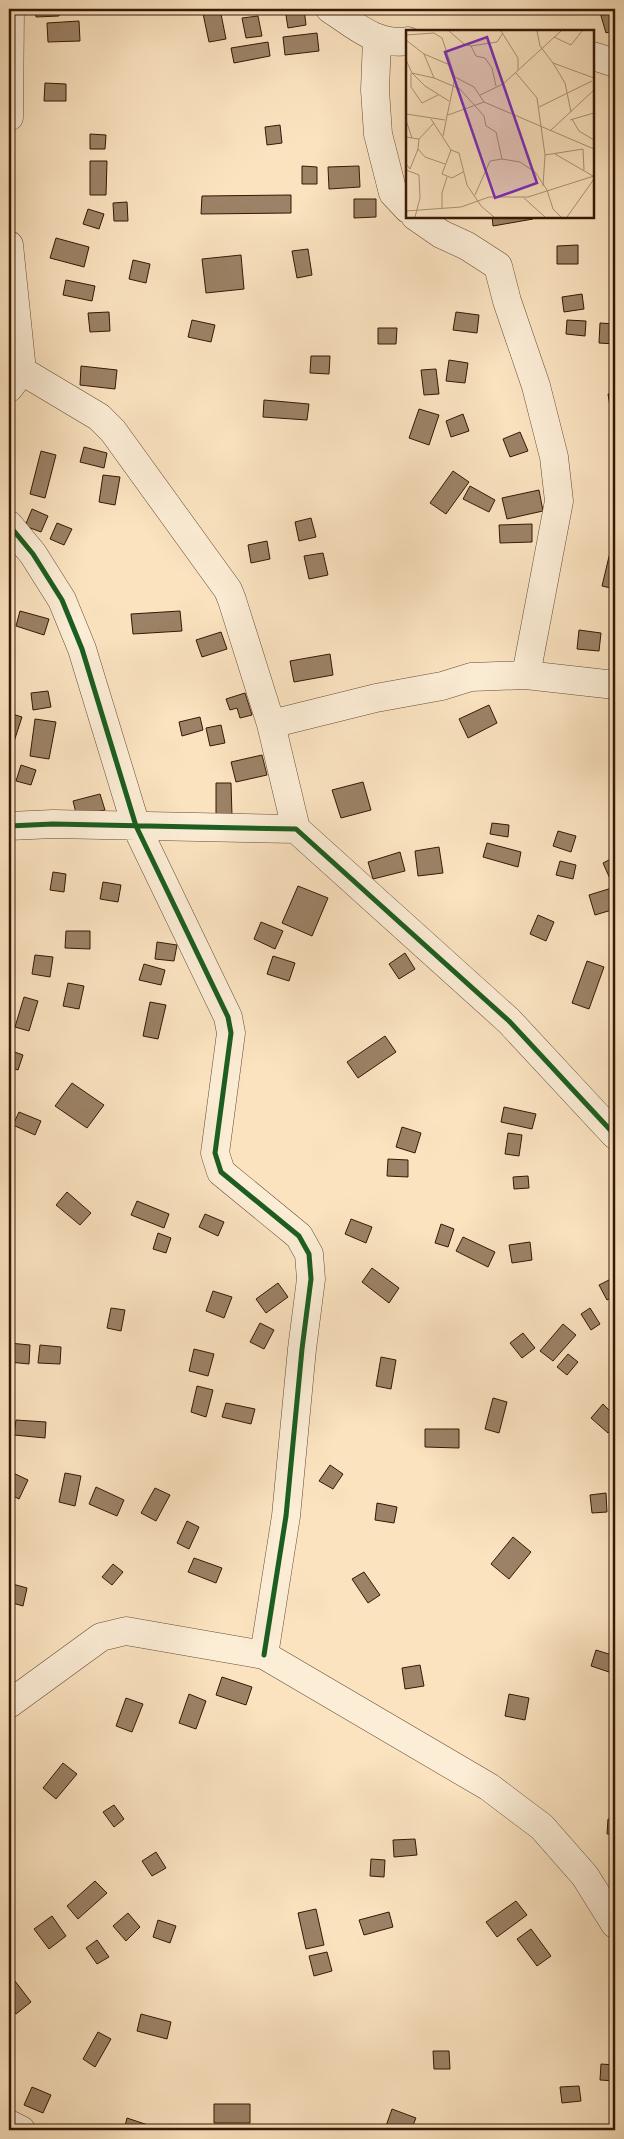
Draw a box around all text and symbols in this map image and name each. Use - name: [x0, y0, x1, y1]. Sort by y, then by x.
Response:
- inset map: [406, 30, 594, 218]

